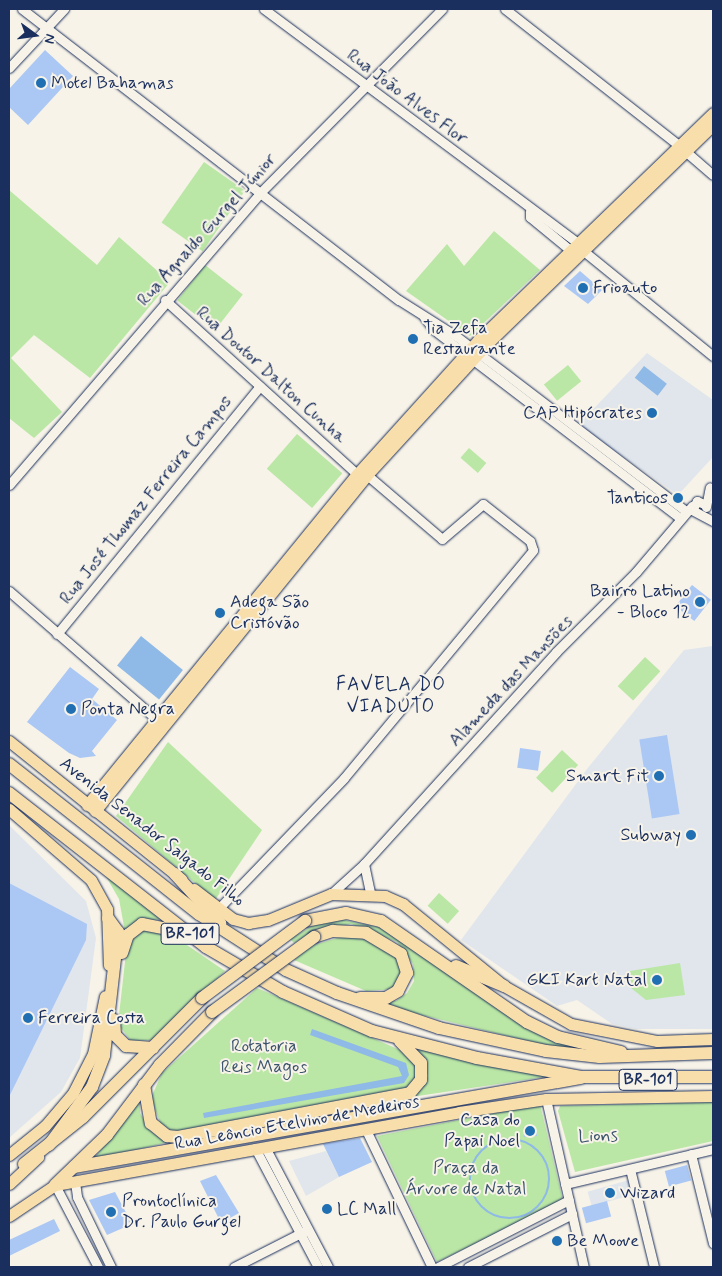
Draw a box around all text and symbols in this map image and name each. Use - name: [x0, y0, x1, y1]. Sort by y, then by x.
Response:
- north arrow: [10, 10, 60, 60]
- text: N: [40, 32, 59, 45]
- street label: Rua João Alves Flor: [342, 44, 472, 150]
- place label: Motel Bahamas: [51, 72, 174, 94]
- marker: Motel Bahamas: [35, 77, 47, 89]
- street label: Rua Agnaldo Gurgel Júnior: [134, 150, 280, 310]
- place label: Frioauto: [593, 277, 657, 299]
- marker: Frioauto: [577, 282, 589, 294]
- street label: Rua Doutor Dalton Cunha: [194, 304, 348, 446]
- place label: Tia Zefa Restaurante: [423, 318, 516, 360]
- marker: Tia Zefa Restaurante: [407, 333, 419, 345]
- street label: Rua José Thomaz Ferreira Campos: [54, 391, 238, 609]
- place label: CAP Hipócrates: [522, 402, 642, 424]
- marker: CAP Hipócrates: [646, 407, 658, 419]
- place label: Tanticos: [607, 487, 668, 509]
- marker: Tanticos: [672, 492, 684, 504]
- place label: Bairro Latino - Bloco 12: [590, 581, 690, 624]
- place label: Adega São Cristóvão: [230, 592, 309, 634]
- marker: Bairro Latino - Bloco 12: [694, 596, 706, 608]
- marker: Adega São Cristóvão: [214, 607, 226, 619]
- street label: Alameda das Mansões: [445, 611, 577, 751]
- district label: FAVELA DO VIADUTO: [334, 674, 448, 718]
- place label: Ponta Negra: [81, 698, 174, 720]
- marker: Ponta Negra: [65, 703, 77, 715]
- street label: Avenida Senador Salgado Filho: [56, 754, 248, 910]
- place label: Smart Fit: [569, 765, 649, 787]
- marker: Smart Fit: [653, 770, 665, 782]
- place label: Subway: [620, 824, 681, 846]
- marker: Subway: [685, 829, 697, 841]
- road number: BR-101: [160, 921, 220, 948]
- place label: GKI Kart Natal: [527, 969, 647, 991]
- marker: GKI Kart Natal: [651, 974, 663, 986]
- place label: Ferreira Costa: [38, 1007, 148, 1029]
- marker: Ferreira Costa: [22, 1012, 34, 1024]
- park label: Rotatoria Reis Magos: [222, 1036, 306, 1078]
- road number: BR-101: [618, 1066, 678, 1094]
- street label: Rua Leôncio Etelvino de Medeiros: [172, 1091, 422, 1155]
- place label: Casa do Papai Noel: [444, 1110, 520, 1152]
- marker: Casa do Papai Noel: [524, 1125, 536, 1137]
- park label: Lions: [578, 1125, 618, 1147]
- park label: Praça da Árvore de Natal: [407, 1158, 525, 1200]
- place label: Wizard: [620, 1182, 675, 1204]
- marker: Wizard: [604, 1187, 616, 1199]
- place label: Prontoclínica Dr. Paulo Gurgel: [122, 1191, 242, 1234]
- place label: LC Mall: [337, 1198, 396, 1220]
- marker: LC Mall: [321, 1203, 333, 1215]
- marker: Prontoclínica Dr. Paulo Gurgel: [104, 1205, 118, 1219]
- place label: Be Moove: [567, 1230, 638, 1252]
- marker: Be Moove: [551, 1235, 563, 1247]

